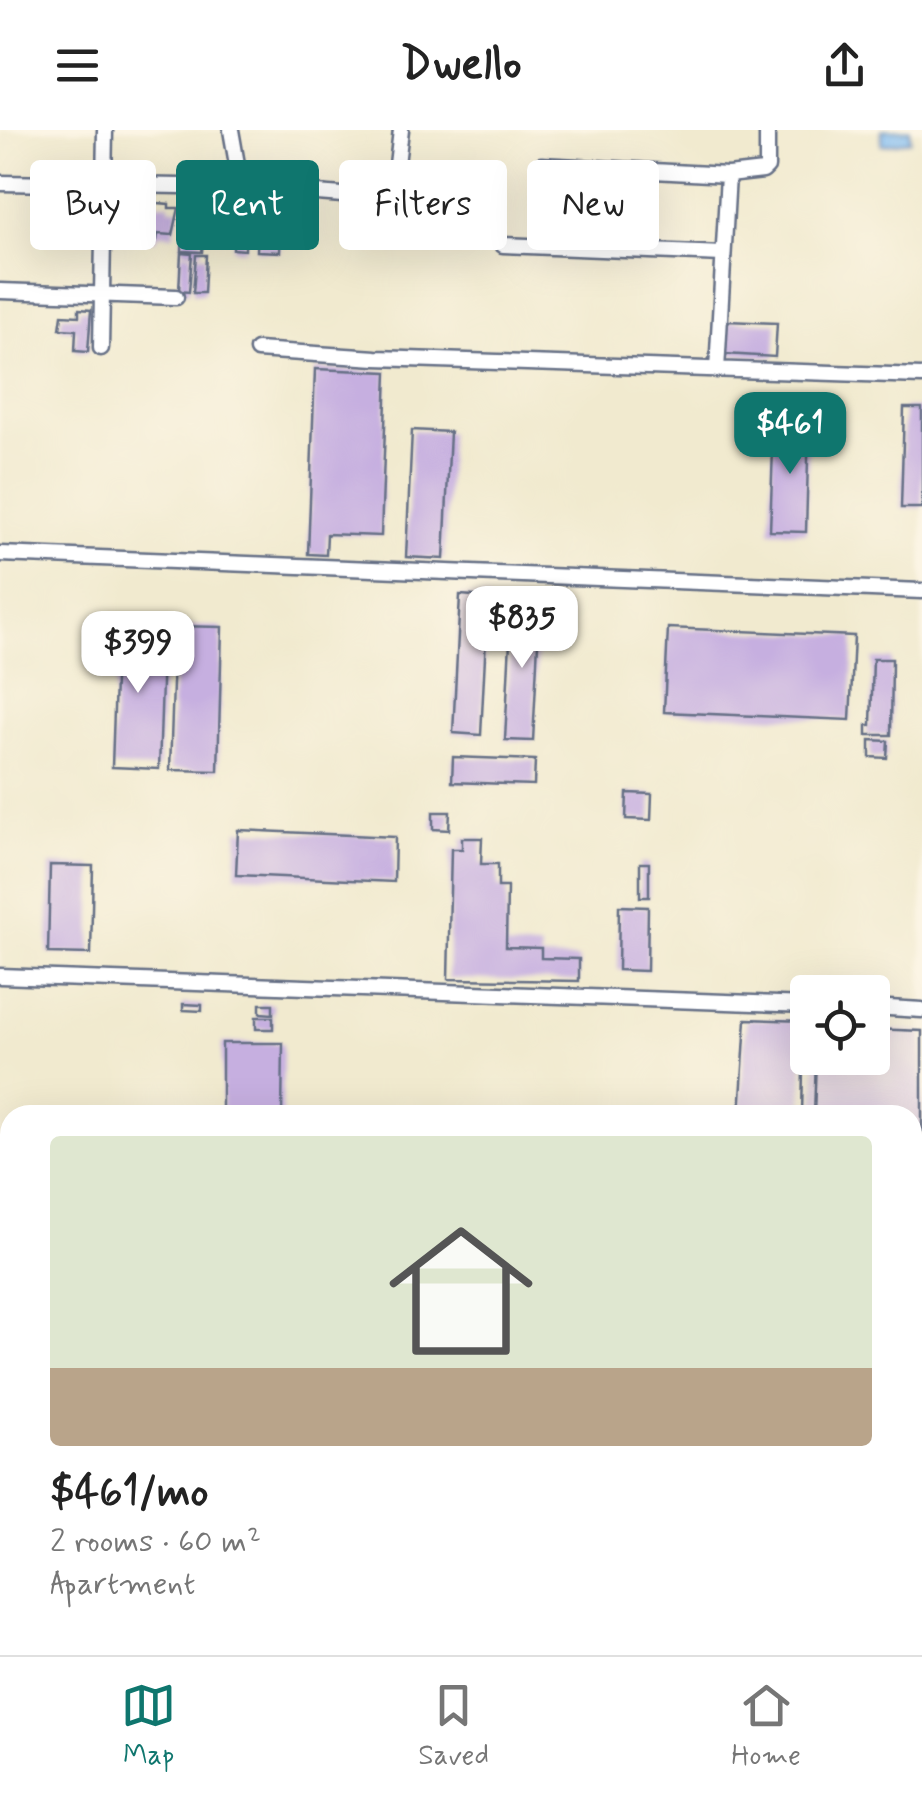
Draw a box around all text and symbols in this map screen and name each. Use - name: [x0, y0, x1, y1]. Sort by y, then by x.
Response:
- text: Dwello: [401, 36, 521, 95]
- icon: menu: [50, 38, 105, 93]
- icon: share: [817, 38, 872, 93]
- chip: Buy: [30, 160, 156, 250]
- chip: Rent: [176, 160, 319, 250]
- chip: Filters: [339, 160, 507, 250]
- chip: New: [527, 160, 659, 250]
- pin: $461: [731, 392, 849, 477]
- text: $461: [756, 403, 824, 445]
- pin: $835: [463, 586, 581, 671]
- text: $835: [488, 597, 556, 639]
- pin: $399: [79, 611, 197, 696]
- text: $399: [103, 622, 173, 664]
- map controls: [790, 975, 890, 1075]
- button: locate: [790, 975, 890, 1075]
- icon: home: [371, 1201, 551, 1381]
- text: $461/mo: [50, 1466, 208, 1521]
- text: 2 rooms · 60 m²: [50, 1521, 261, 1563]
- text: Apartment: [50, 1563, 195, 1605]
- tab: Map: [121, 1678, 176, 1775]
- tab: Saved: [418, 1678, 489, 1775]
- tab: Home: [731, 1678, 801, 1775]

